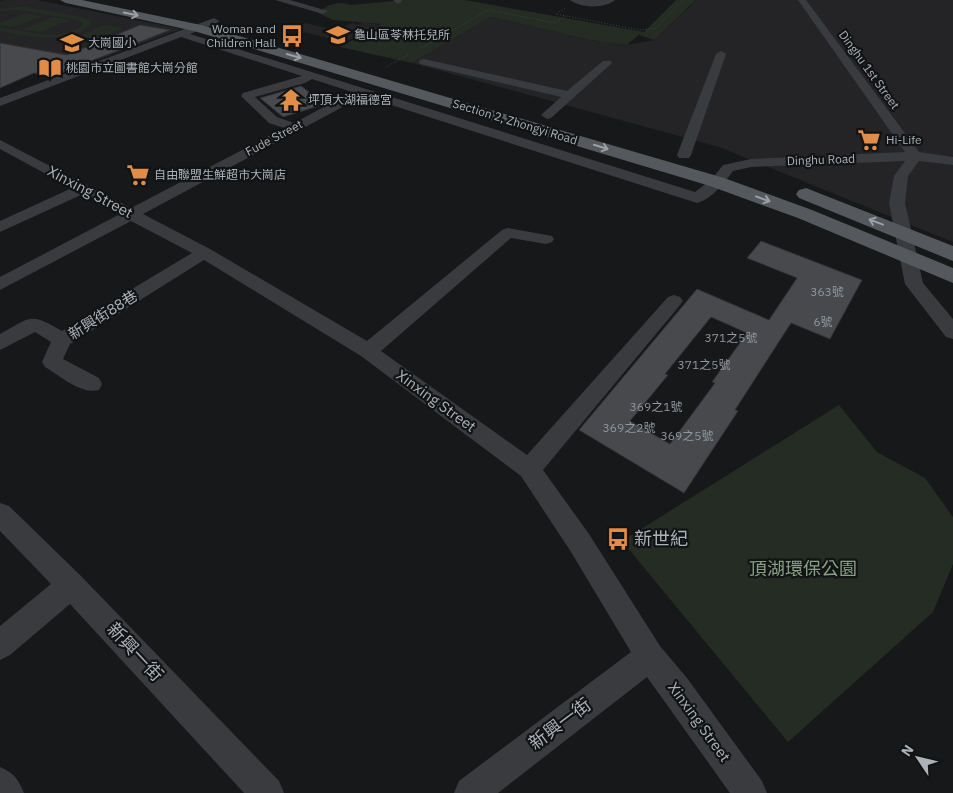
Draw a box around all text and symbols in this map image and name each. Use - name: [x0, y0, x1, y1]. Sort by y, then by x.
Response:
- one-way arrow: [123, 10, 139, 19]
- place label: Woman and Children Hall: [207, 21, 276, 50]
- school or university icon: 龜山區苓林托兒所: [325, 22, 351, 48]
- bus stop icon: Woman and Children Hall: [279, 23, 305, 49]
- place label: 龜山區苓林托兒所: [354, 27, 450, 42]
- street label: Dinghu 1st Street: [836, 27, 903, 112]
- school or university icon: 大崗國小: [59, 30, 85, 56]
- place label: 大崗國小: [88, 35, 136, 50]
- one-way arrow: [285, 52, 301, 62]
- library icon: 桃園市立圖書館大崗分館: [37, 55, 63, 81]
- place label: 桃園市立圖書館大崗分館: [66, 60, 198, 75]
- temple icon: 坪頂大湖福德宮: [278, 87, 304, 113]
- place label: 坪頂大湖福德宮: [308, 92, 392, 107]
- street label: Section 2, Zhongyi Road: [451, 95, 579, 148]
- street label: Fude Street: [243, 116, 305, 159]
- supermarket icon: Hi-Life: [856, 127, 882, 153]
- place label: Hi-Life: [886, 132, 922, 147]
- one-way arrow: [592, 143, 608, 153]
- street label: Dinghu Road: [787, 151, 855, 168]
- street label: Xinxing Street: [44, 161, 136, 222]
- supermarket icon: 自由聯盟生鮮超市大崗店: [125, 162, 151, 188]
- place label: 自由聯盟生鮮超市大崗店: [154, 167, 286, 182]
- one-way arrow: [755, 195, 770, 204]
- one-way arrow: [869, 216, 884, 226]
- house number: 363號: [810, 284, 844, 299]
- street label: 新興街88巷: [65, 286, 141, 343]
- house number: 6號: [813, 314, 833, 329]
- house number: 371之5號: [705, 330, 757, 345]
- house number: 371之5號: [678, 357, 730, 372]
- street label: Xinxing Street: [393, 365, 480, 436]
- house number: 369之1號: [630, 399, 682, 414]
- house number: 369之2號: [603, 420, 655, 435]
- house number: 369之5號: [661, 428, 713, 443]
- bus stop icon: 新世紀: [605, 526, 631, 552]
- place label: 新世紀: [634, 527, 688, 550]
- park label: 頂湖環保公園: [749, 557, 857, 580]
- street label: 新興一街: [102, 617, 168, 686]
- street label: Xinxing Street: [664, 678, 735, 765]
- street label: 新興一街: [524, 693, 595, 754]
- north arrow: [893, 733, 943, 783]
- text: N: [897, 741, 918, 760]

